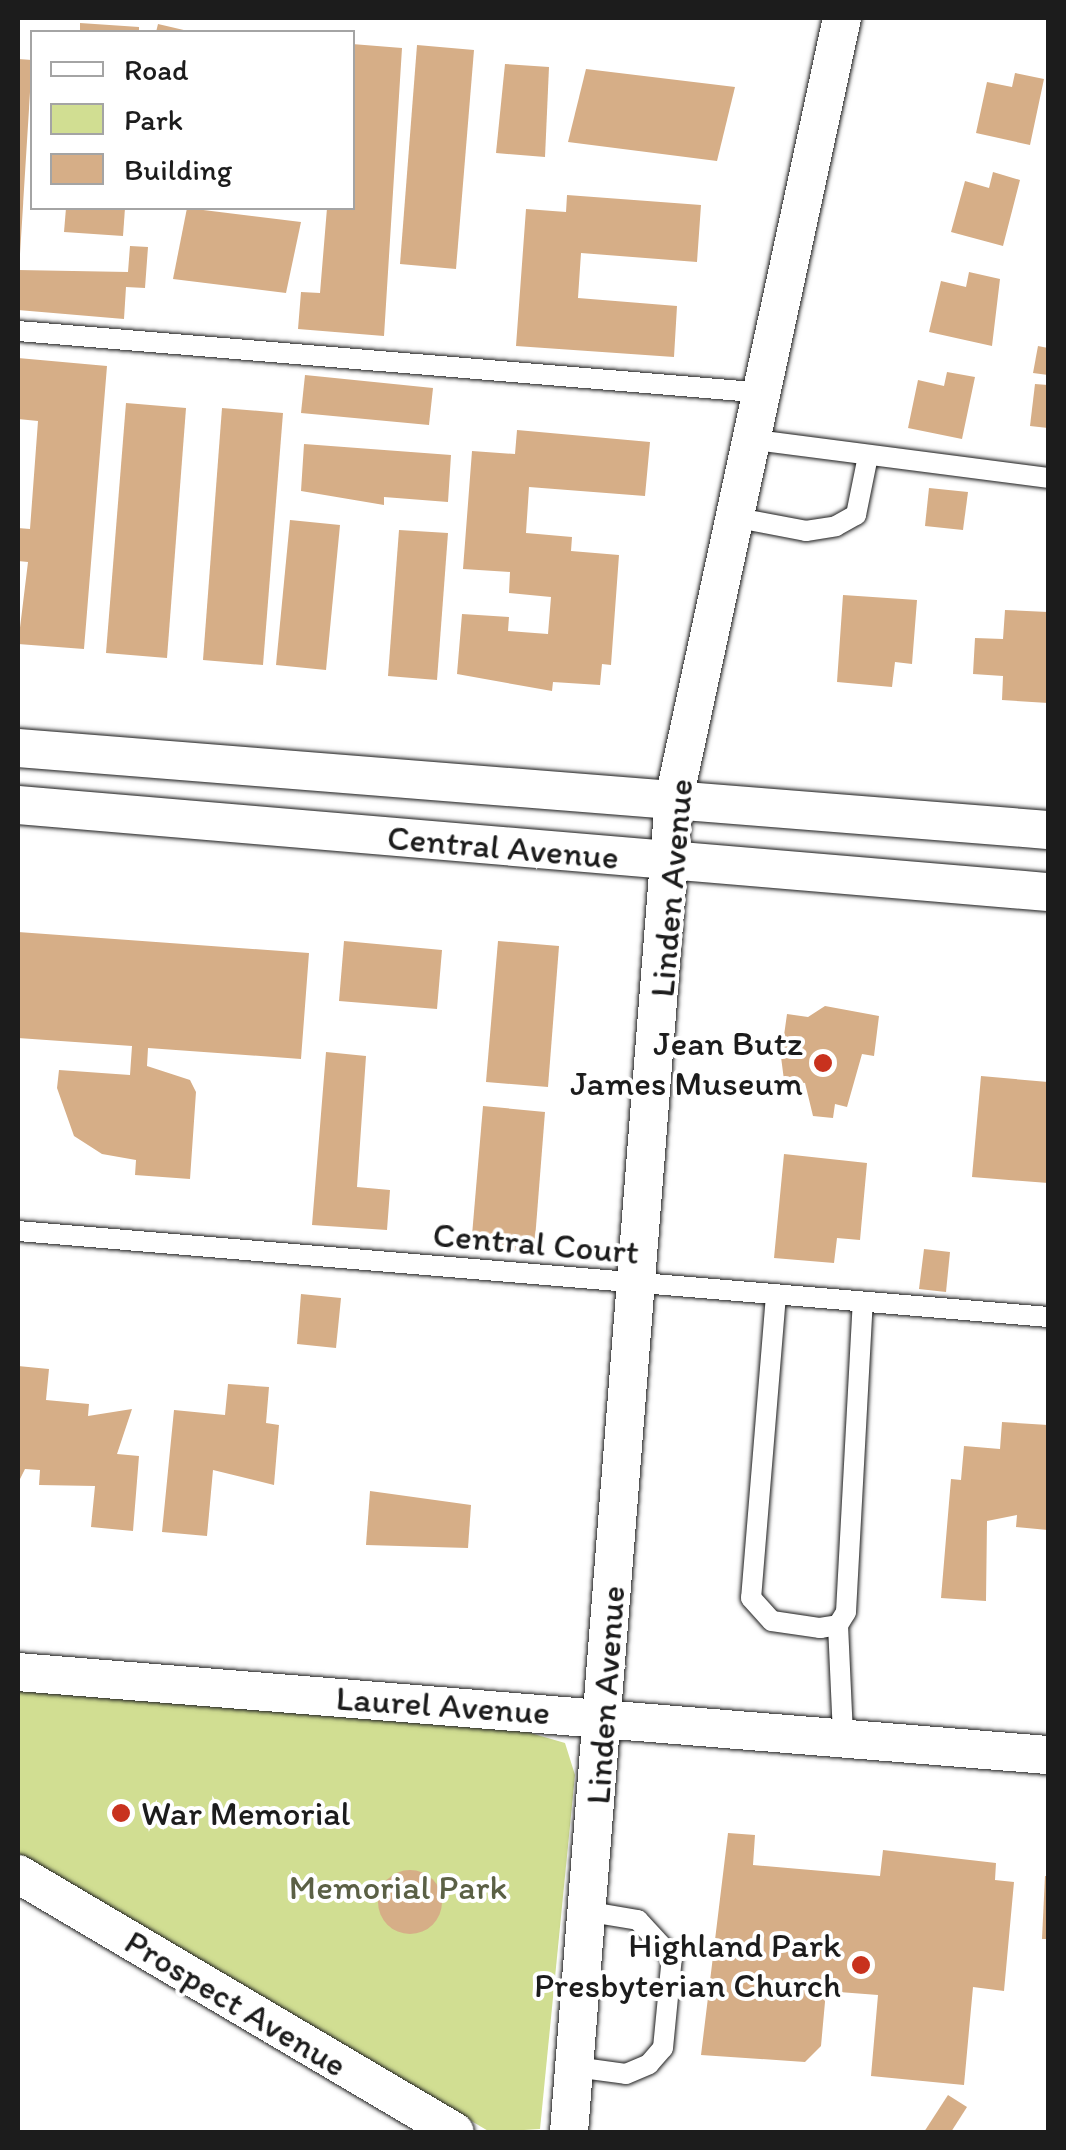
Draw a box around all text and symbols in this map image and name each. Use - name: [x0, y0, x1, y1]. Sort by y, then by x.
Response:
- legend: [30, 30, 355, 210]
- text: Road: [124, 51, 189, 88]
- text: Park: [124, 101, 183, 138]
- text: Building: [124, 151, 232, 188]
- street label: Linden Avenue: [641, 777, 701, 999]
- street label: Central Avenue: [386, 816, 620, 878]
- place label: Jean Butz James Museum: [572, 1022, 803, 1104]
- marker: Jean Butz James Museum: [812, 1052, 834, 1074]
- street label: Central Court: [431, 1213, 641, 1273]
- street label: Linden Avenue: [576, 1584, 634, 1806]
- street label: Laurel Avenue: [335, 1677, 551, 1733]
- place label: War Memorial: [141, 1792, 351, 1834]
- marker: War Memorial: [110, 1802, 132, 1824]
- park label: Memorial Park: [289, 1866, 507, 1908]
- street label: Prospect Avenue: [118, 1921, 354, 2085]
- place label: Highland Park Presbyterian Church: [533, 1924, 841, 2006]
- marker: Highland Park Presbyterian Church: [850, 1954, 872, 1976]

